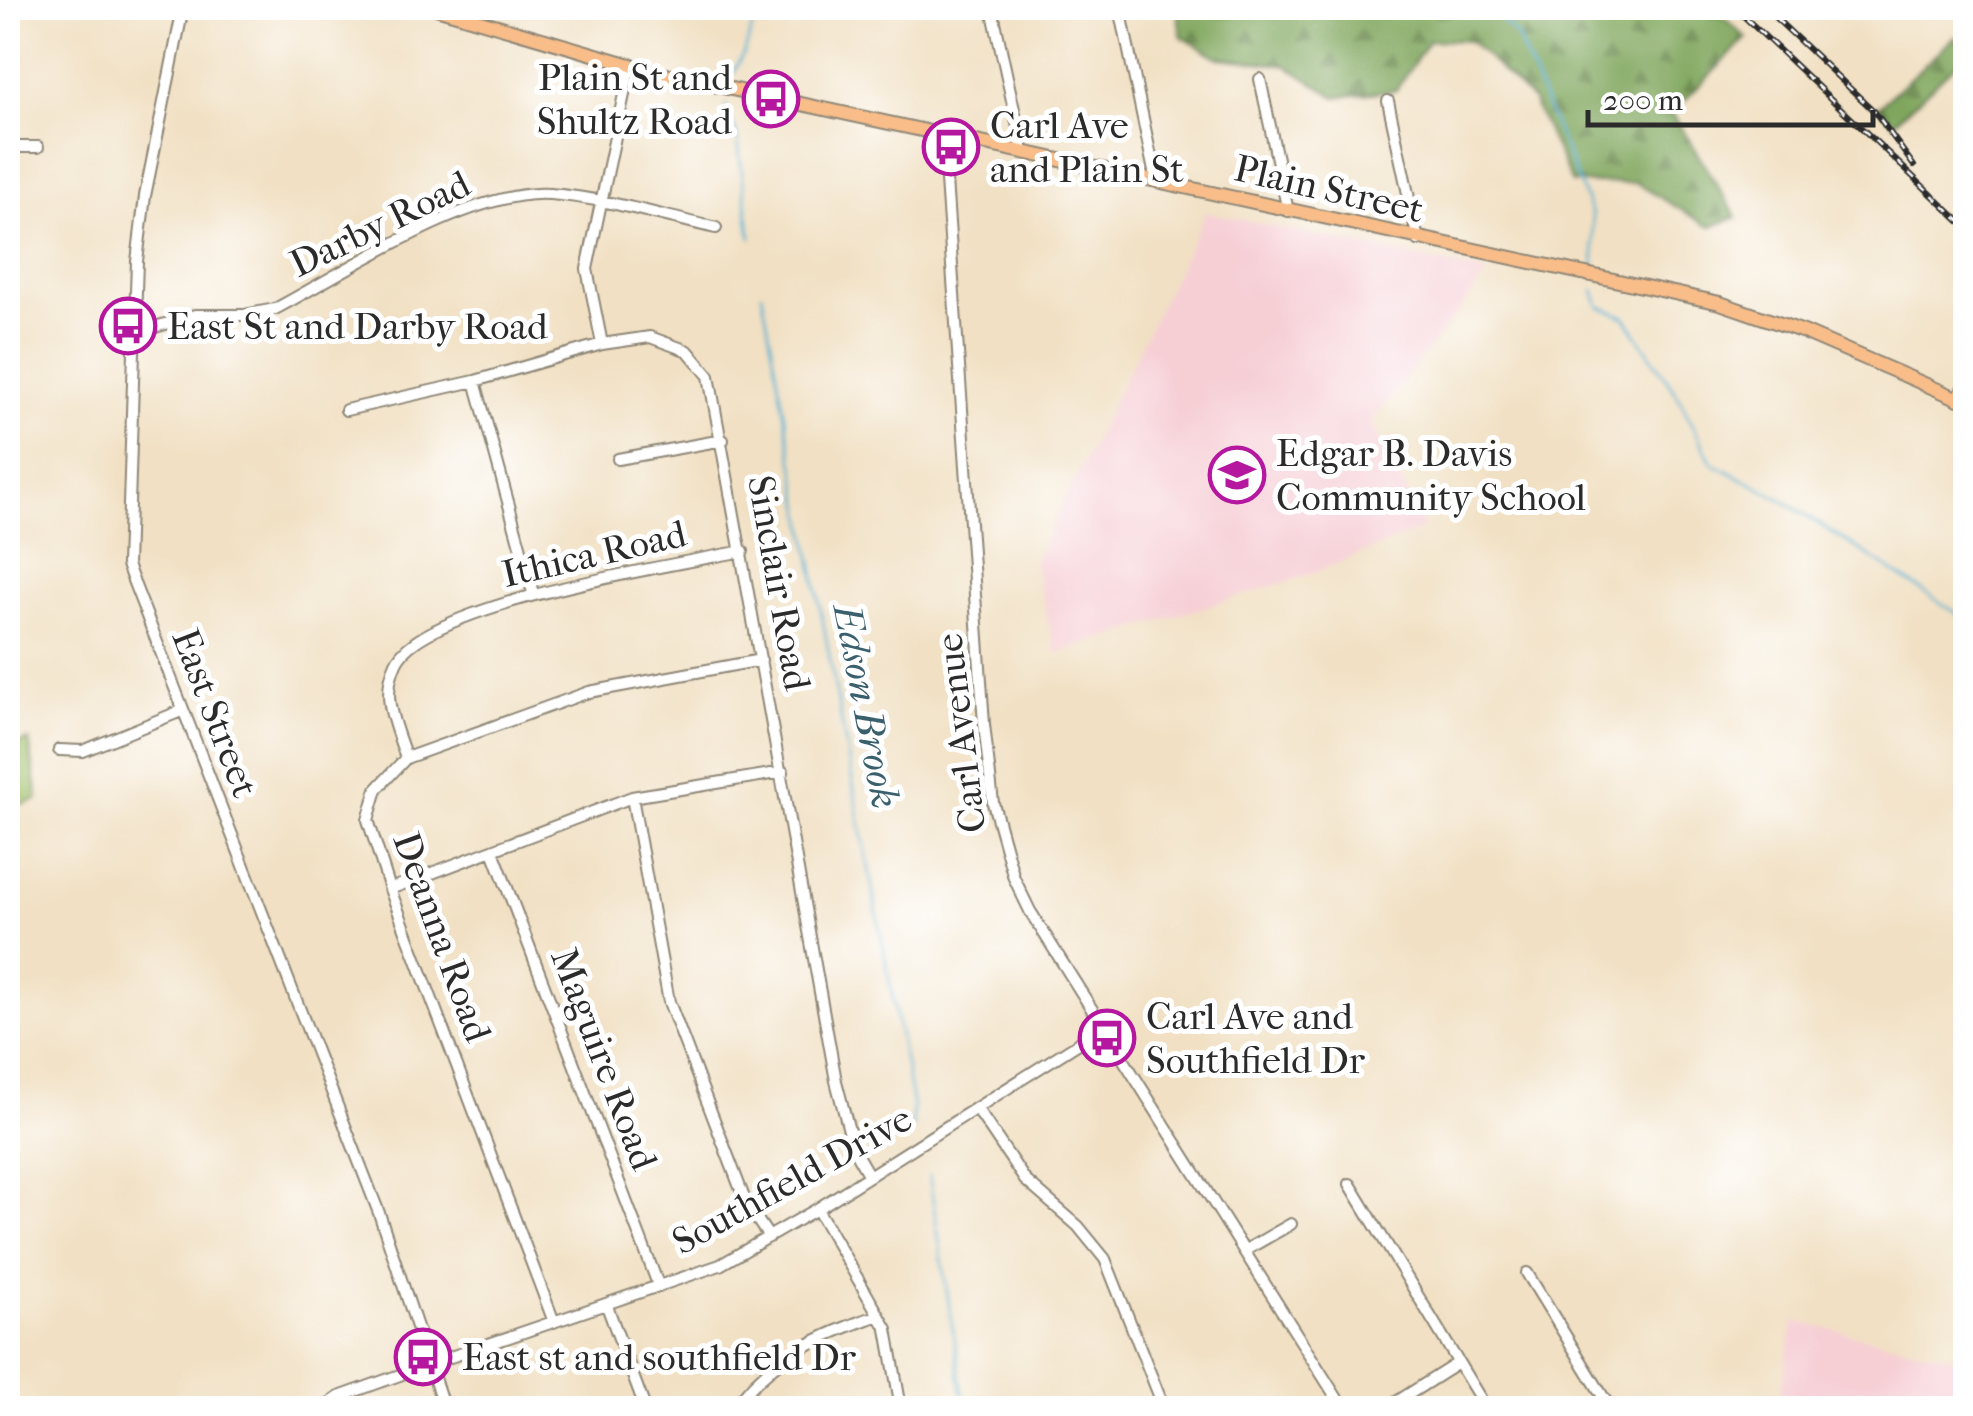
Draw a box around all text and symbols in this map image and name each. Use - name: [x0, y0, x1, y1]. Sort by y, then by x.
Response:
- place label: Plain St and Shultz Road: [537, 55, 732, 144]
- scale bar: [1588, 65, 1873, 127]
- bus stop icon: Plain St and Shultz Road: [741, 69, 801, 129]
- text: 200 m: [1603, 83, 1683, 118]
- place label: Carl Ave and Plain St: [990, 103, 1184, 192]
- bus stop icon: Carl Ave and Plain St: [921, 117, 981, 177]
- street label: Plain Street: [1230, 145, 1428, 233]
- street label: Darby Road: [283, 161, 478, 287]
- bus stop icon: East St and Darby Road: [98, 296, 158, 356]
- place label: East St and Darby Road: [167, 304, 548, 349]
- place label: Edgar B. Davis Community School: [1276, 431, 1586, 520]
- school or university icon: Edgar B. Davis Community School: [1207, 445, 1267, 505]
- street label: Sinclair Road: [738, 472, 820, 694]
- street label: Ithica Road: [498, 511, 691, 597]
- water label: Edson Brook: [823, 598, 908, 812]
- street label: East Street: [162, 622, 268, 804]
- street label: Carl Avenue: [926, 631, 996, 835]
- street label: Deanna Road: [383, 826, 501, 1048]
- street label: Maguire Road: [541, 942, 667, 1176]
- place label: Carl Ave and Southfield Dr: [1146, 994, 1366, 1083]
- bus stop icon: Carl Ave and Southfield Dr: [1077, 1008, 1137, 1068]
- street label: Southfield Drive: [665, 1096, 919, 1264]
- bus stop icon: East st and southfield Dr: [393, 1327, 453, 1387]
- place label: East st and southfield Dr: [462, 1335, 857, 1380]

